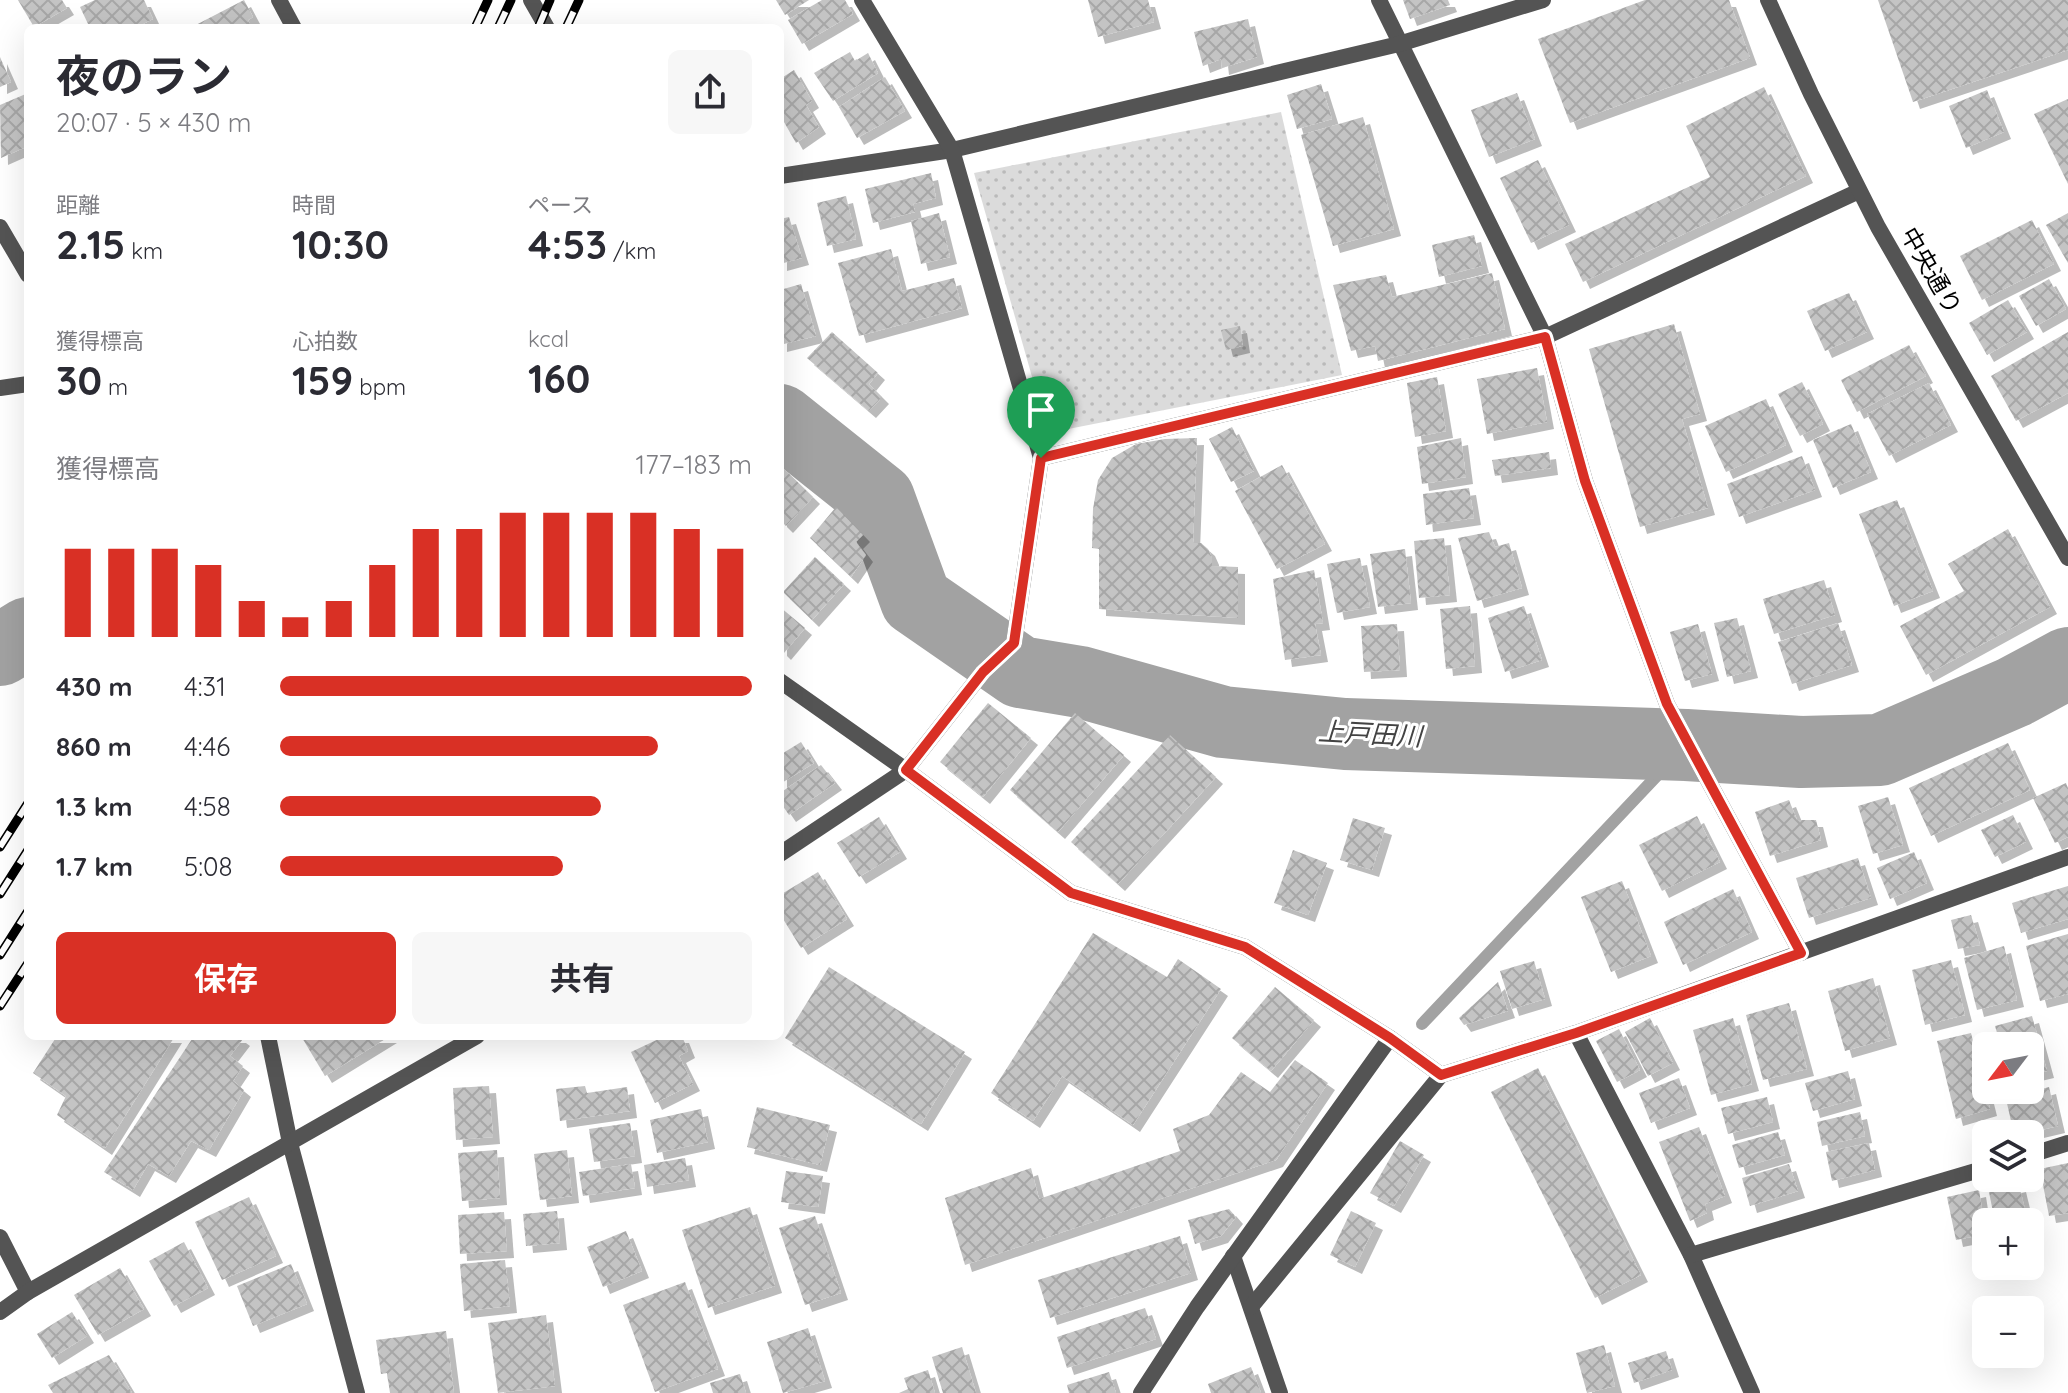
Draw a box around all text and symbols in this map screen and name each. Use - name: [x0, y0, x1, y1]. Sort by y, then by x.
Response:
- text: 夜のラン: [56, 48, 232, 103]
- button: share: [668, 50, 752, 134]
- text: 20:07 · 5 × 430 m: [56, 106, 251, 139]
- text: 距離: [56, 191, 100, 219]
- text: 時間: [292, 191, 336, 219]
- text: ペース: [528, 191, 593, 219]
- text: 2.15: [56, 219, 125, 269]
- text: 10:30: [292, 219, 389, 269]
- text: 4:53: [528, 219, 607, 269]
- street label: 中央通り: [1895, 221, 1969, 320]
- text: km: [125, 237, 163, 265]
- text: /km: [607, 237, 656, 265]
- text: kcal: [528, 325, 569, 353]
- text: 獲得標高: [56, 327, 144, 355]
- text: 心拍数: [292, 327, 358, 355]
- text: 160: [528, 353, 590, 403]
- text: 30: [56, 355, 102, 405]
- text: 159: [292, 355, 353, 405]
- text: m: [102, 373, 128, 401]
- text: bpm: [353, 373, 406, 401]
- pin: [1007, 376, 1075, 458]
- icon: arrive: [1019, 388, 1063, 432]
- text: 177–183 m: [636, 448, 752, 481]
- text: 獲得標高: [56, 452, 160, 485]
- text: 430 m: [56, 670, 132, 703]
- text: 4:31: [184, 670, 226, 703]
- water label: 上戸田川: [1317, 714, 1426, 753]
- text: 860 m: [56, 730, 132, 763]
- text: 4:46: [184, 730, 230, 763]
- text: 1.3 km: [56, 790, 133, 823]
- text: 4:58: [184, 790, 231, 823]
- text: 1.7 km: [56, 850, 133, 883]
- text: 5:08: [184, 850, 233, 883]
- button: 保存: [56, 932, 396, 1024]
- button: 共有: [412, 932, 752, 1024]
- north arrow: [1972, 1032, 2044, 1104]
- map controls: [1972, 1032, 2044, 1368]
- button: layers: [1972, 1120, 2044, 1192]
- button: +: [1972, 1208, 2044, 1280]
- button: −: [1972, 1296, 2044, 1368]

